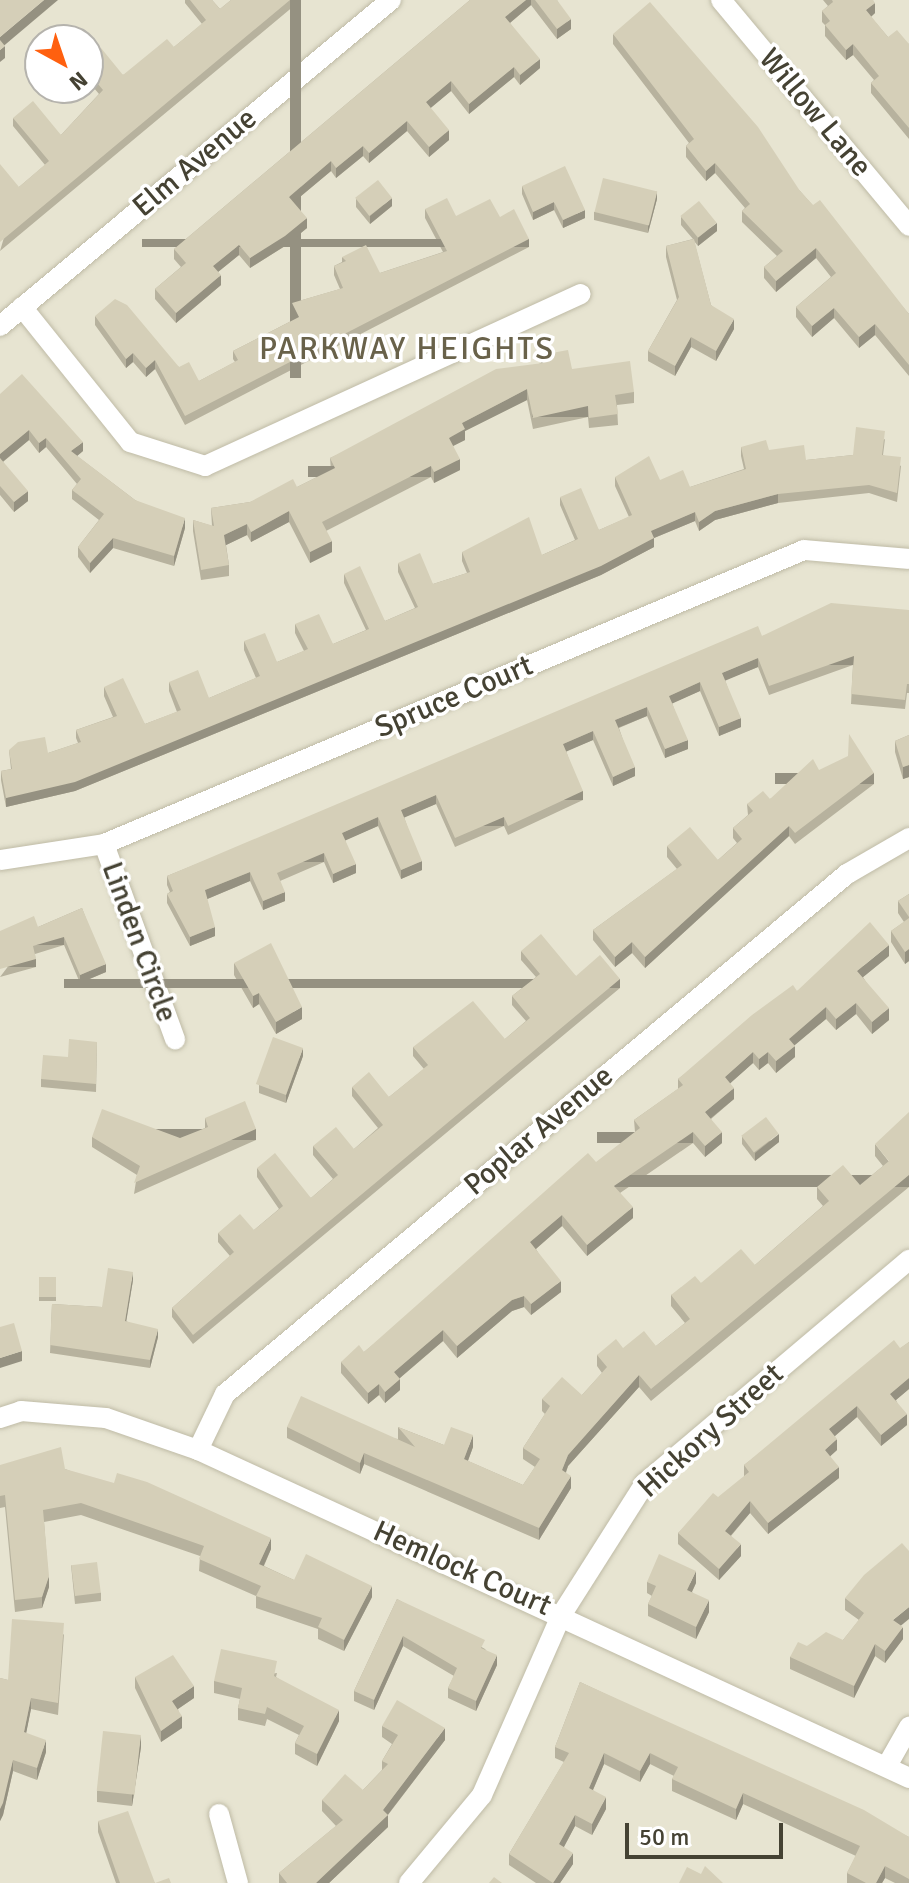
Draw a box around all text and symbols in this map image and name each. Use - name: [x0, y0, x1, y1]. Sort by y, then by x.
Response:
- north arrow: [24, 24, 104, 104]
- street label: Willow Lane: [751, 42, 879, 184]
- text: N: [64, 66, 93, 96]
- street label: Elm Avenue: [126, 101, 264, 225]
- district label: PARKWAY HEIGHTS: [259, 330, 555, 368]
- street label: Spruce Court: [370, 648, 538, 746]
- street label: Linden Circle: [93, 857, 185, 1027]
- street label: Poplar Avenue: [457, 1058, 621, 1204]
- street label: Hickory Street: [631, 1356, 791, 1506]
- street label: Hemlock Court: [367, 1514, 557, 1624]
- scale bar: [629, 1807, 787, 1857]
- text: 50 m: [639, 1822, 689, 1852]

